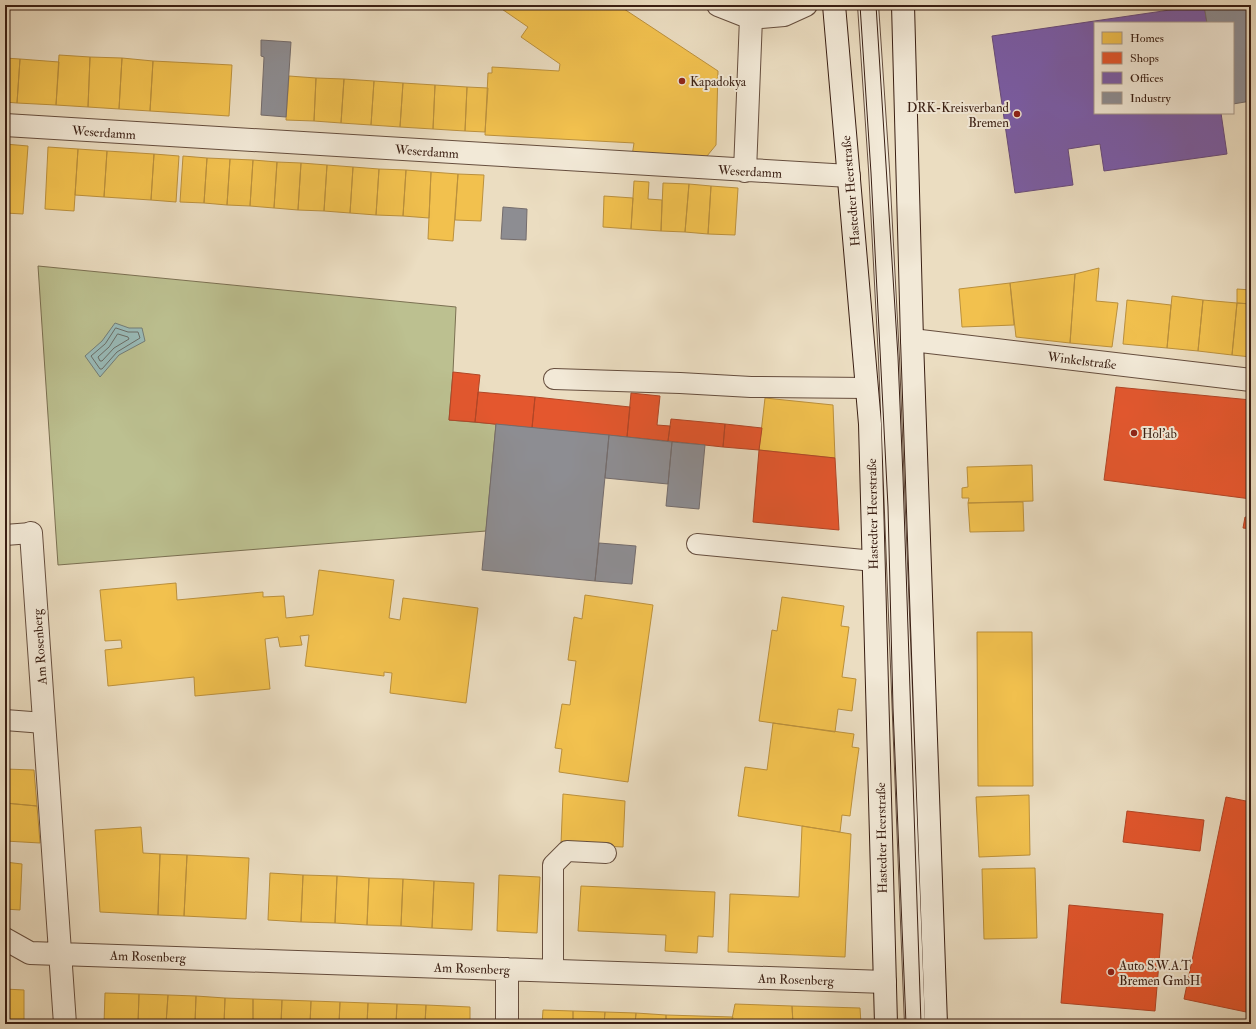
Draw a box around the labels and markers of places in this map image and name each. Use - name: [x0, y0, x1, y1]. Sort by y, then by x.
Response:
- place label: Kapadokya: [690, 74, 747, 91]
- marker: Kapadokya: [677, 76, 687, 86]
- place label: DRK-Kreisverband Bremen: [907, 100, 1010, 131]
- marker: DRK-Kreisverband Bremen: [1012, 109, 1022, 119]
- place label: Hol'ab: [1142, 426, 1177, 442]
- marker: Hol'ab: [1129, 428, 1139, 438]
- place label: Auto S.W.A.T Bremen GmbH: [1118, 958, 1201, 989]
- marker: Auto S.W.A.T Bremen GmbH: [1106, 967, 1116, 977]

